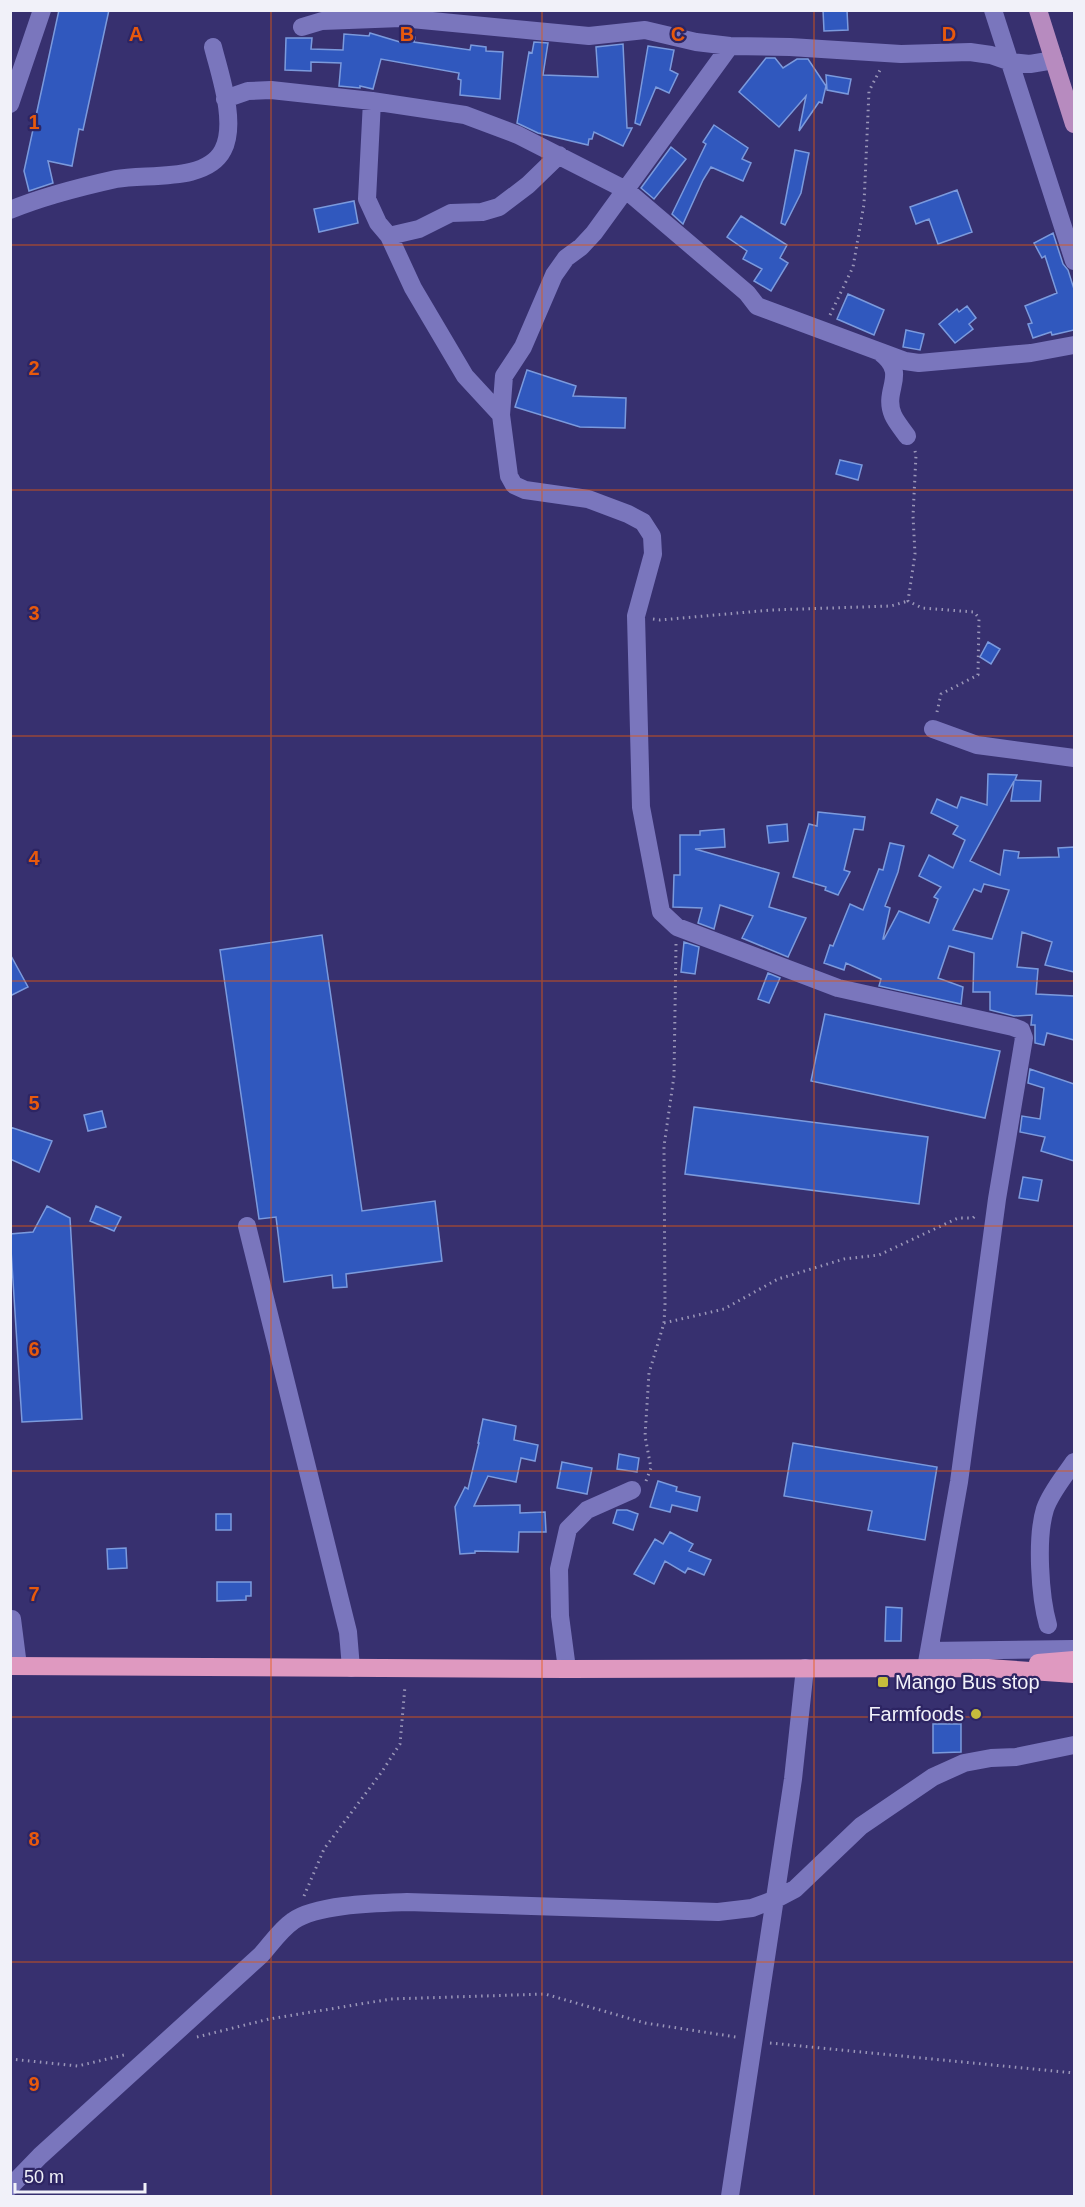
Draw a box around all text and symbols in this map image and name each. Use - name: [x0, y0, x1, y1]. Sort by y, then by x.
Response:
- text: A: [129, 23, 143, 45]
- text: B: [400, 23, 414, 45]
- text: C: [671, 23, 685, 45]
- text: D: [942, 23, 956, 45]
- text: 1: [28, 111, 40, 133]
- text: 2: [28, 357, 40, 379]
- text: 3: [28, 602, 40, 624]
- text: 4: [28, 847, 40, 869]
- text: 5: [28, 1092, 40, 1114]
- text: 6: [28, 1338, 40, 1360]
- text: 7: [28, 1583, 40, 1605]
- place label: Mango Bus stop: [895, 1671, 1040, 1693]
- marker: Mango Bus stop: [876, 1675, 890, 1689]
- place label: Farmfoods: [868, 1703, 964, 1725]
- marker: Farmfoods: [969, 1707, 983, 1721]
- text: 8: [28, 1828, 40, 1850]
- text: 9: [28, 2073, 40, 2095]
- scale bar: [15, 2156, 146, 2194]
- text: 50 m: [24, 2167, 64, 2187]

